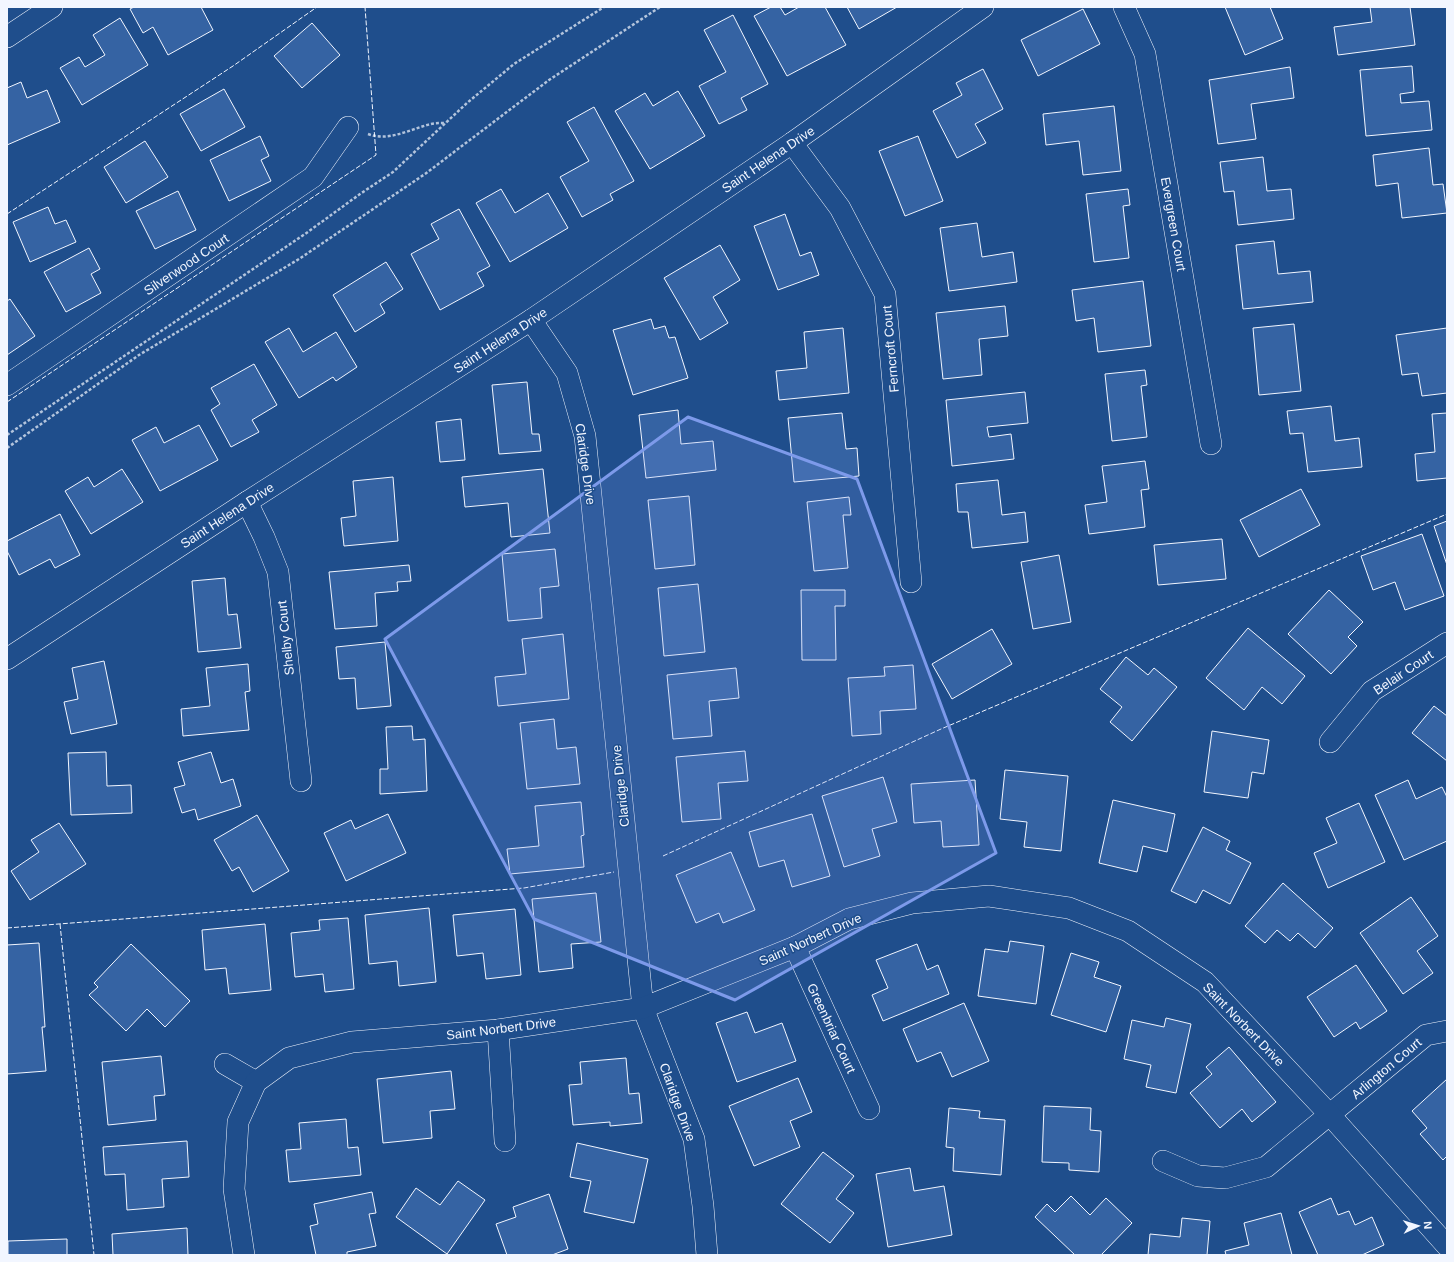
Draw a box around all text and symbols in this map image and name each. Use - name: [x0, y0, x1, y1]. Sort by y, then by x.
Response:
- street label: Saint Helena Drive: [719, 123, 817, 196]
- street label: Evergreen Court: [1158, 176, 1189, 273]
- street label: Silverwood Court: [141, 230, 232, 298]
- street label: Ferncroft Court: [879, 304, 902, 393]
- street label: Saint Helena Drive: [451, 305, 550, 376]
- street label: Claridge Drive: [572, 422, 599, 506]
- street label: Saint Helena Drive: [178, 480, 277, 551]
- street label: Shelby Court: [274, 599, 297, 676]
- street label: Belair Court: [1371, 647, 1436, 698]
- street label: Claridge Drive: [609, 744, 632, 828]
- street label: Saint Norbert Drive: [757, 910, 864, 969]
- street label: Saint Norbert Drive: [1200, 979, 1287, 1069]
- street label: Greenbriar Court: [804, 981, 859, 1076]
- street label: Saint Norbert Drive: [445, 1014, 557, 1043]
- street label: Arlington Court: [1348, 1035, 1425, 1102]
- street label: Claridge Drive: [656, 1061, 699, 1143]
- north arrow: [1398, 1206, 1438, 1246]
- text: N: [1422, 1221, 1434, 1230]

